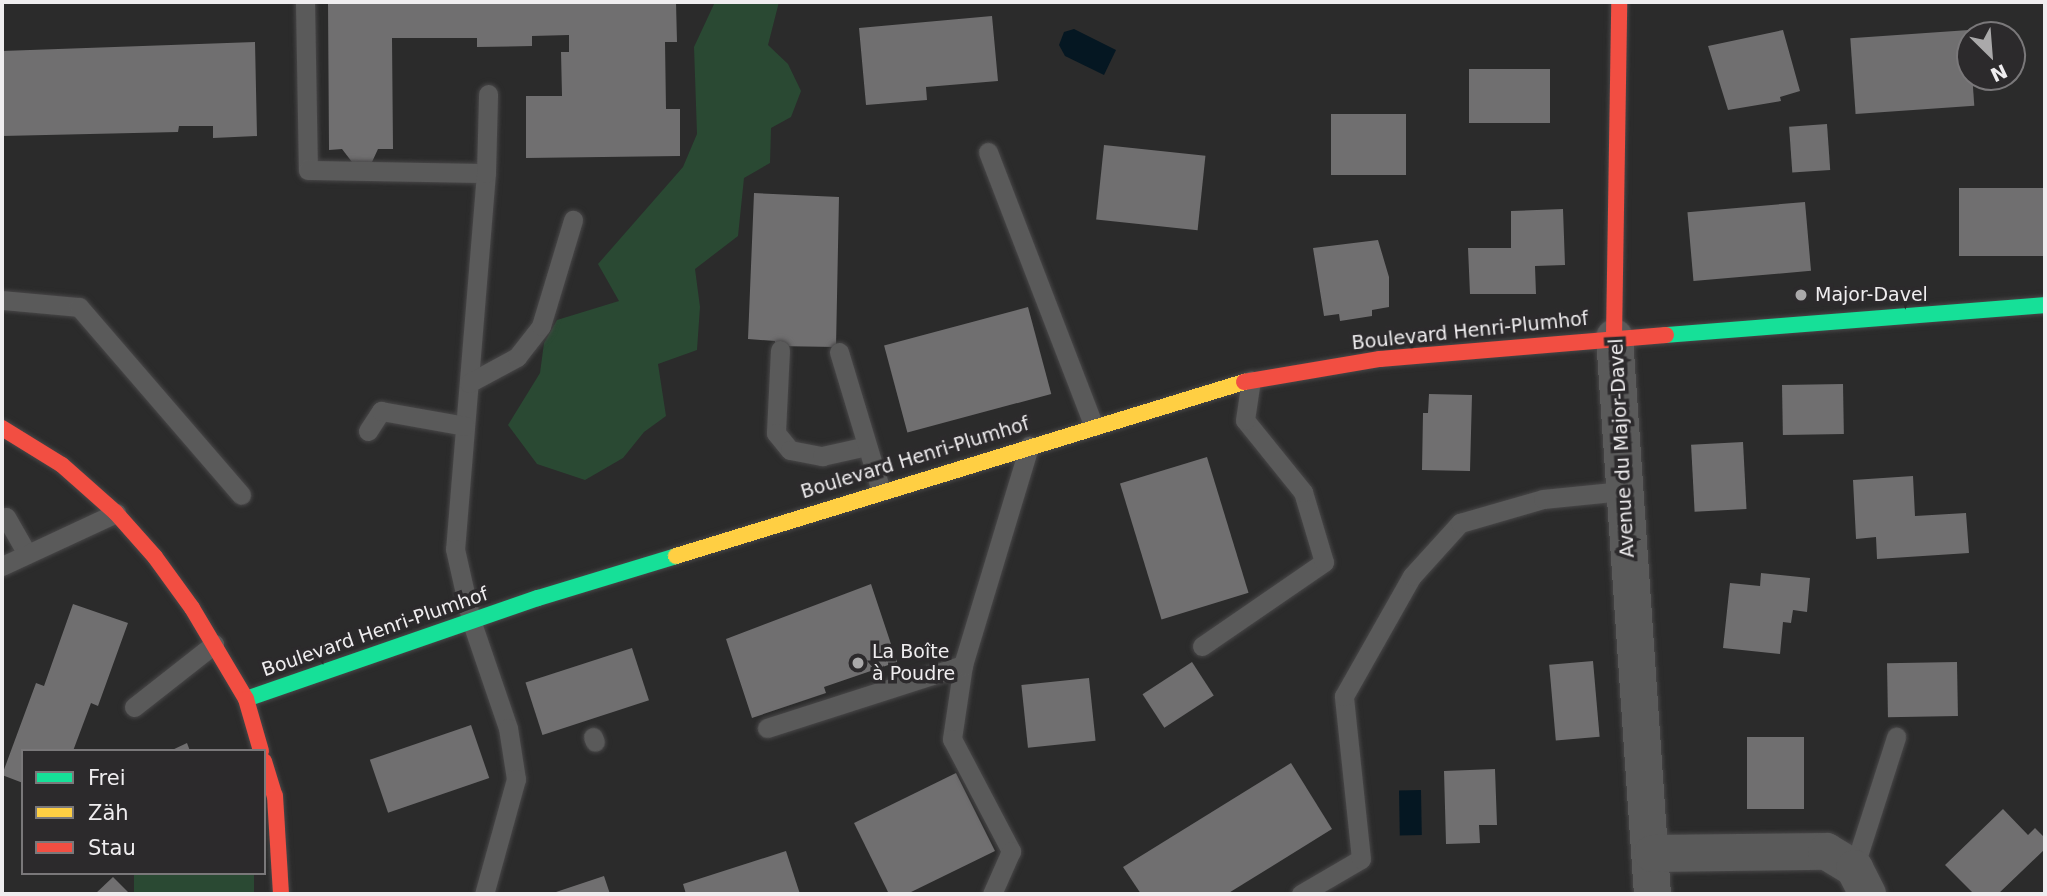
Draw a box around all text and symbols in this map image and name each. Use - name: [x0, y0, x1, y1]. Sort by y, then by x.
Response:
- north arrow: [1956, 21, 2026, 91]
- text: N: [1987, 60, 2011, 87]
- place label: Major-Davel: [1815, 284, 1928, 306]
- marker: Major-Davel: [1793, 287, 1809, 303]
- street label: Boulevard Henri-Plumhof: [1351, 307, 1589, 355]
- street label: Avenue du Major-Davel: [1605, 338, 1639, 558]
- street label: Boulevard Henri-Plumhof: [798, 412, 1032, 504]
- street label: Boulevard Henri-Plumhof: [259, 583, 491, 681]
- place label: La Boîte à Poudre: [872, 641, 955, 685]
- marker: La Boîte à Poudre: [850, 655, 866, 671]
- legend: [21, 749, 266, 875]
- text: Frei: [88, 766, 125, 790]
- text: Zäh: [88, 801, 129, 825]
- text: Stau: [88, 836, 136, 860]

